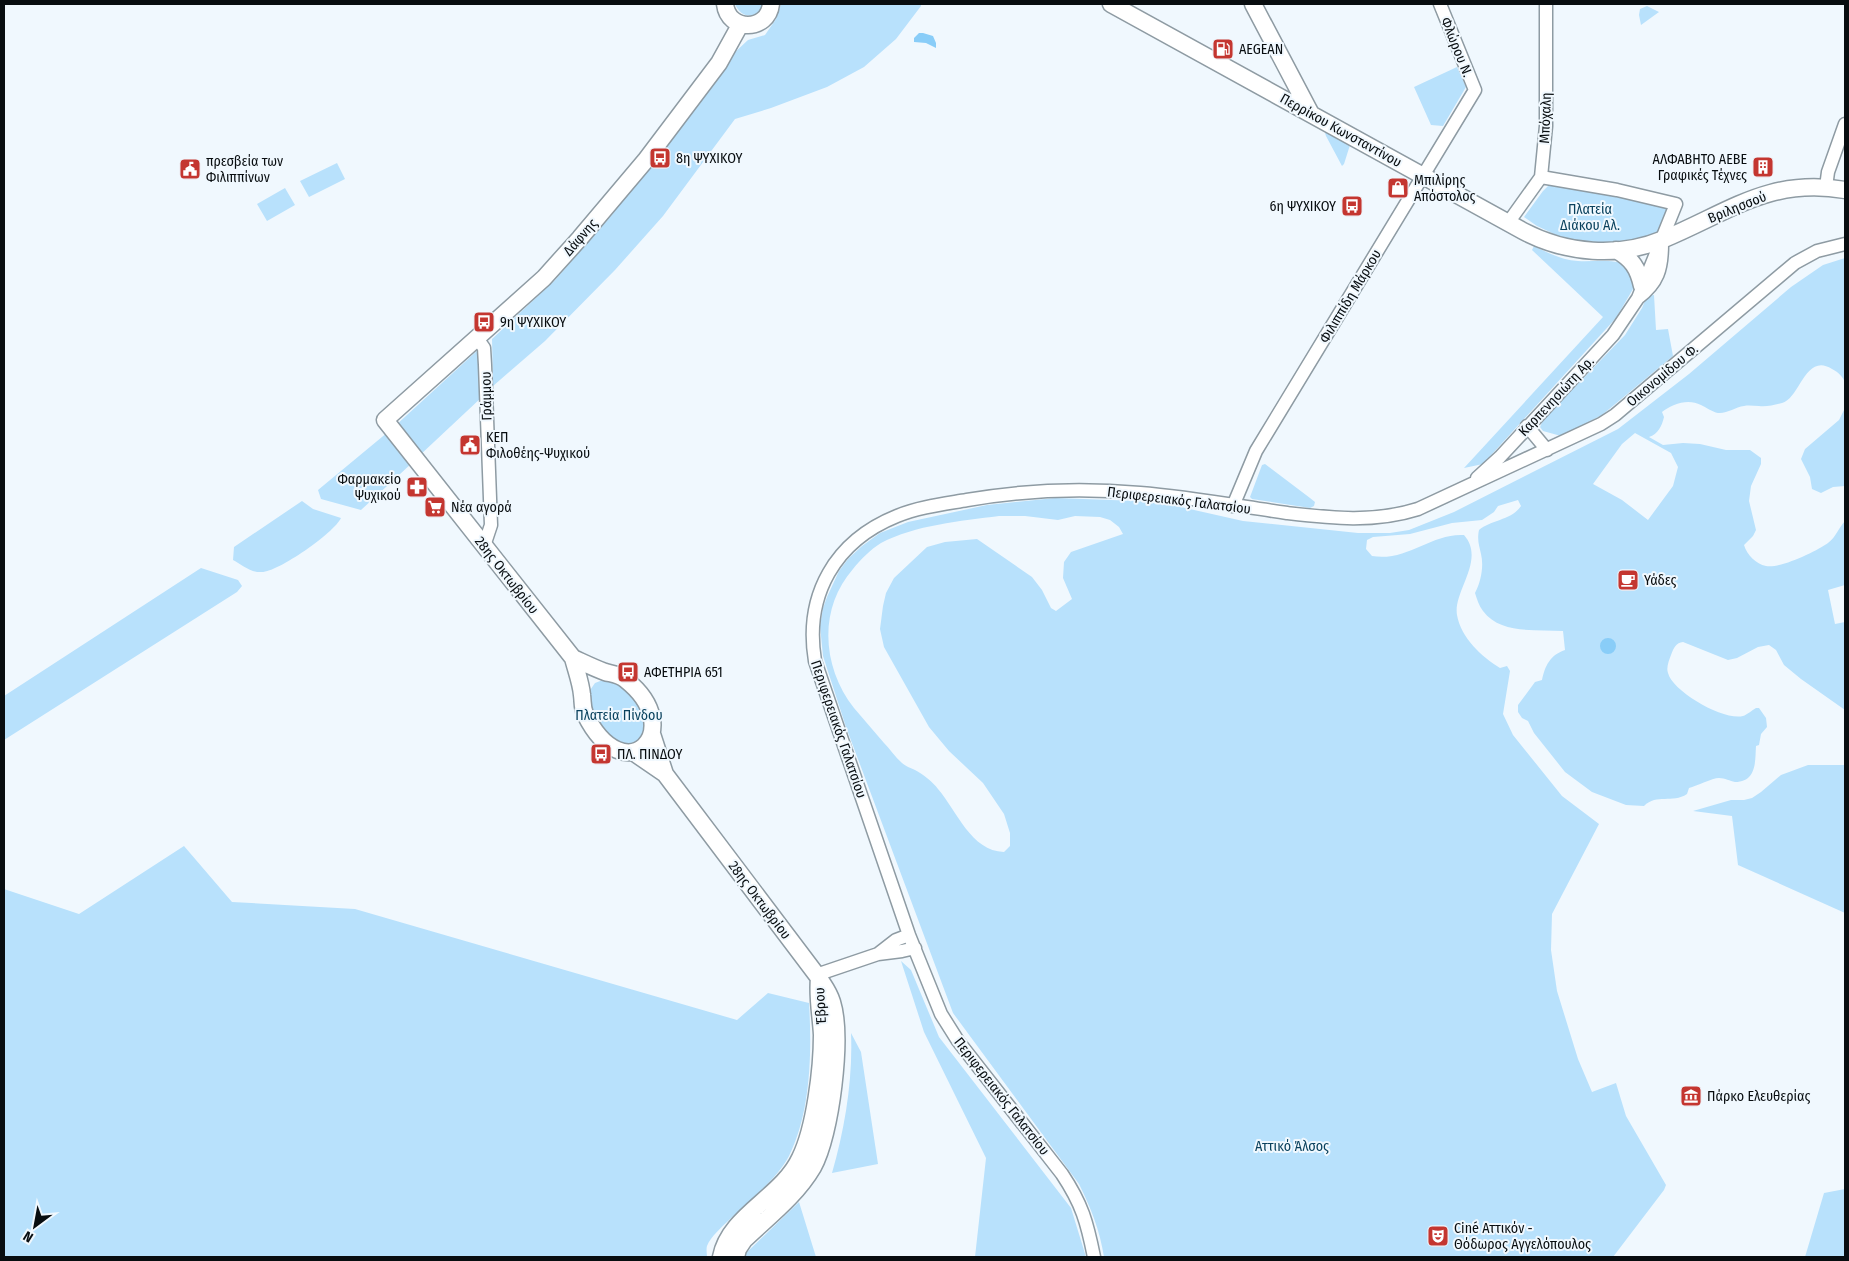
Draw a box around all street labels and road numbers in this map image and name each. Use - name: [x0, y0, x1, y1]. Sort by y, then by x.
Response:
- street label: Φλώρου Ν.: [1437, 15, 1476, 79]
- street label: Περρίκου Κωνσταντίνου: [1277, 90, 1405, 171]
- street label: Μπόχαλη: [1536, 92, 1555, 144]
- street label: Βριλησσού: [1705, 188, 1769, 227]
- street label: Δάφνης: [560, 215, 601, 259]
- street label: Φιλιππίδη Μάρκου: [1316, 247, 1385, 346]
- street label: Οικονομίδου Φ.: [1623, 341, 1702, 410]
- street label: Καρπενησιώτη Αρ.: [1515, 353, 1598, 440]
- street label: Γράμμου: [478, 371, 495, 421]
- street label: Περιφερειακός Γαλατσίου: [1106, 483, 1252, 518]
- street label: 28ης Οκτωβρίου: [471, 533, 542, 617]
- street label: Περιφερειακός Γαλατσίου: [807, 658, 870, 800]
- street label: 28ης Οκτωβρίου: [725, 858, 795, 943]
- street label: Έβρου: [811, 987, 830, 1025]
- street label: Περιφερειακός Γαλατσίου: [950, 1034, 1053, 1159]

